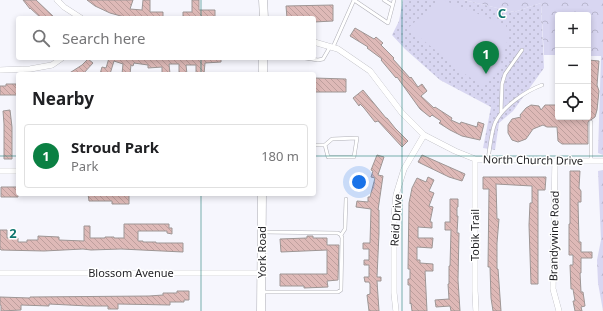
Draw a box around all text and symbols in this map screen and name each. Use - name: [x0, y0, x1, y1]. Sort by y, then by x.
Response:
- text: C: [498, 4, 506, 22]
- map controls: [555, 12, 591, 120]
- button: +: [555, 12, 591, 48]
- search box: [16, 16, 316, 60]
- icon: search: [30, 27, 52, 49]
- text: Search here: [62, 28, 145, 48]
- pin: 1: [473, 41, 499, 74]
- button: −: [555, 48, 591, 84]
- button: locate: [555, 84, 591, 120]
- text: Nearby: [32, 87, 94, 110]
- text: Stroud Park: [71, 137, 159, 157]
- text: 1: [42, 147, 50, 165]
- text: 180 m: [261, 147, 299, 165]
- street label: North Church Drive: [483, 151, 583, 168]
- text: Park: [71, 157, 98, 175]
- your location: [349, 172, 369, 192]
- street label: Brandywine Road: [545, 191, 562, 281]
- street label: Reid Drive: [386, 193, 405, 247]
- street label: Tobik Trail: [467, 209, 482, 261]
- text: 2: [9, 224, 17, 242]
- street label: York Road: [254, 226, 269, 278]
- street label: Blossom Avenue: [88, 265, 174, 280]

